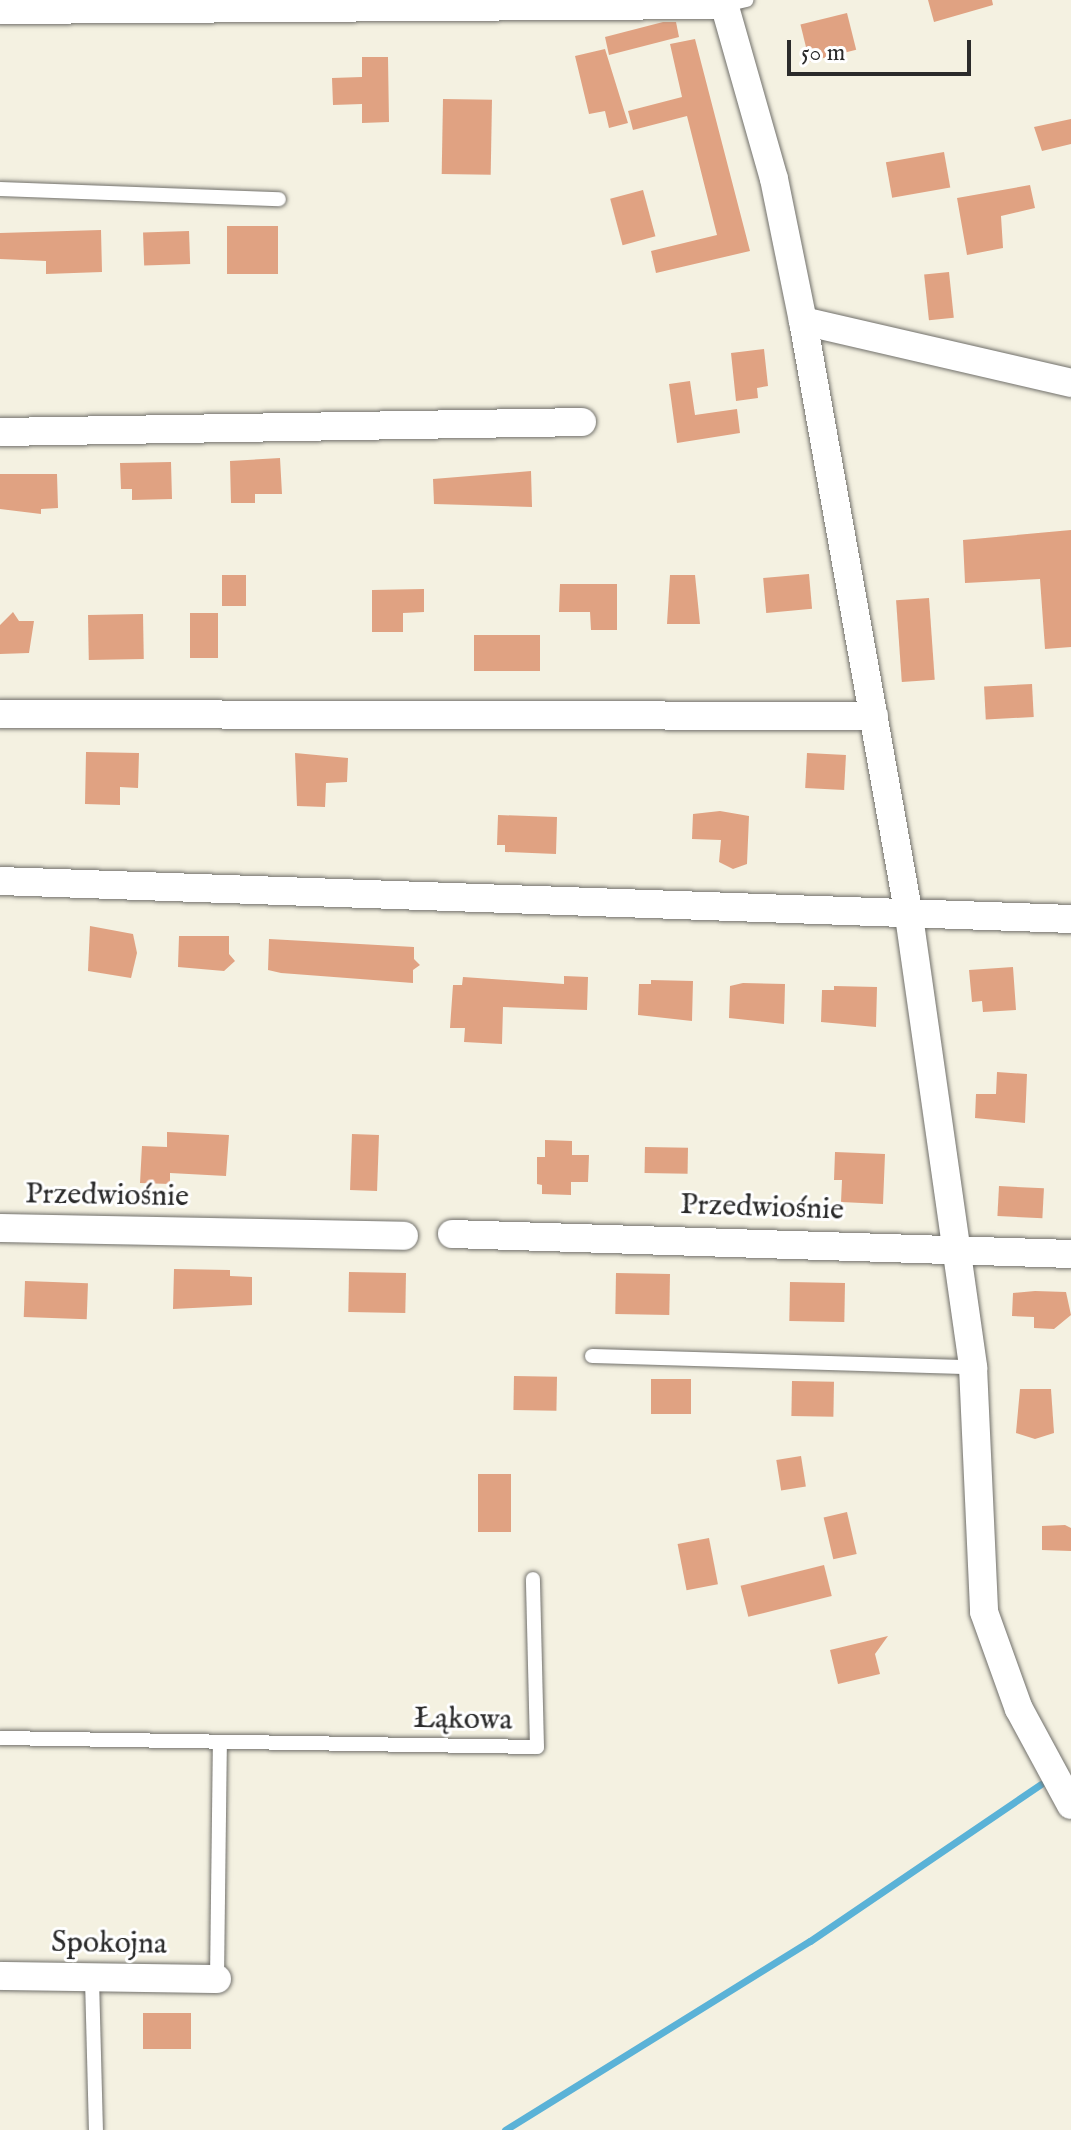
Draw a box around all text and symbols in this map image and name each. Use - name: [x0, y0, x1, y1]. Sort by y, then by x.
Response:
- scale bar: [791, 24, 975, 74]
- text: 50 m: [801, 38, 845, 69]
- street label: Przedwiośnie: [25, 1177, 189, 1215]
- street label: Przedwiośnie: [680, 1187, 844, 1229]
- street label: Łąkowa: [413, 1701, 513, 1739]
- street label: Spokojna: [51, 1925, 167, 1963]

